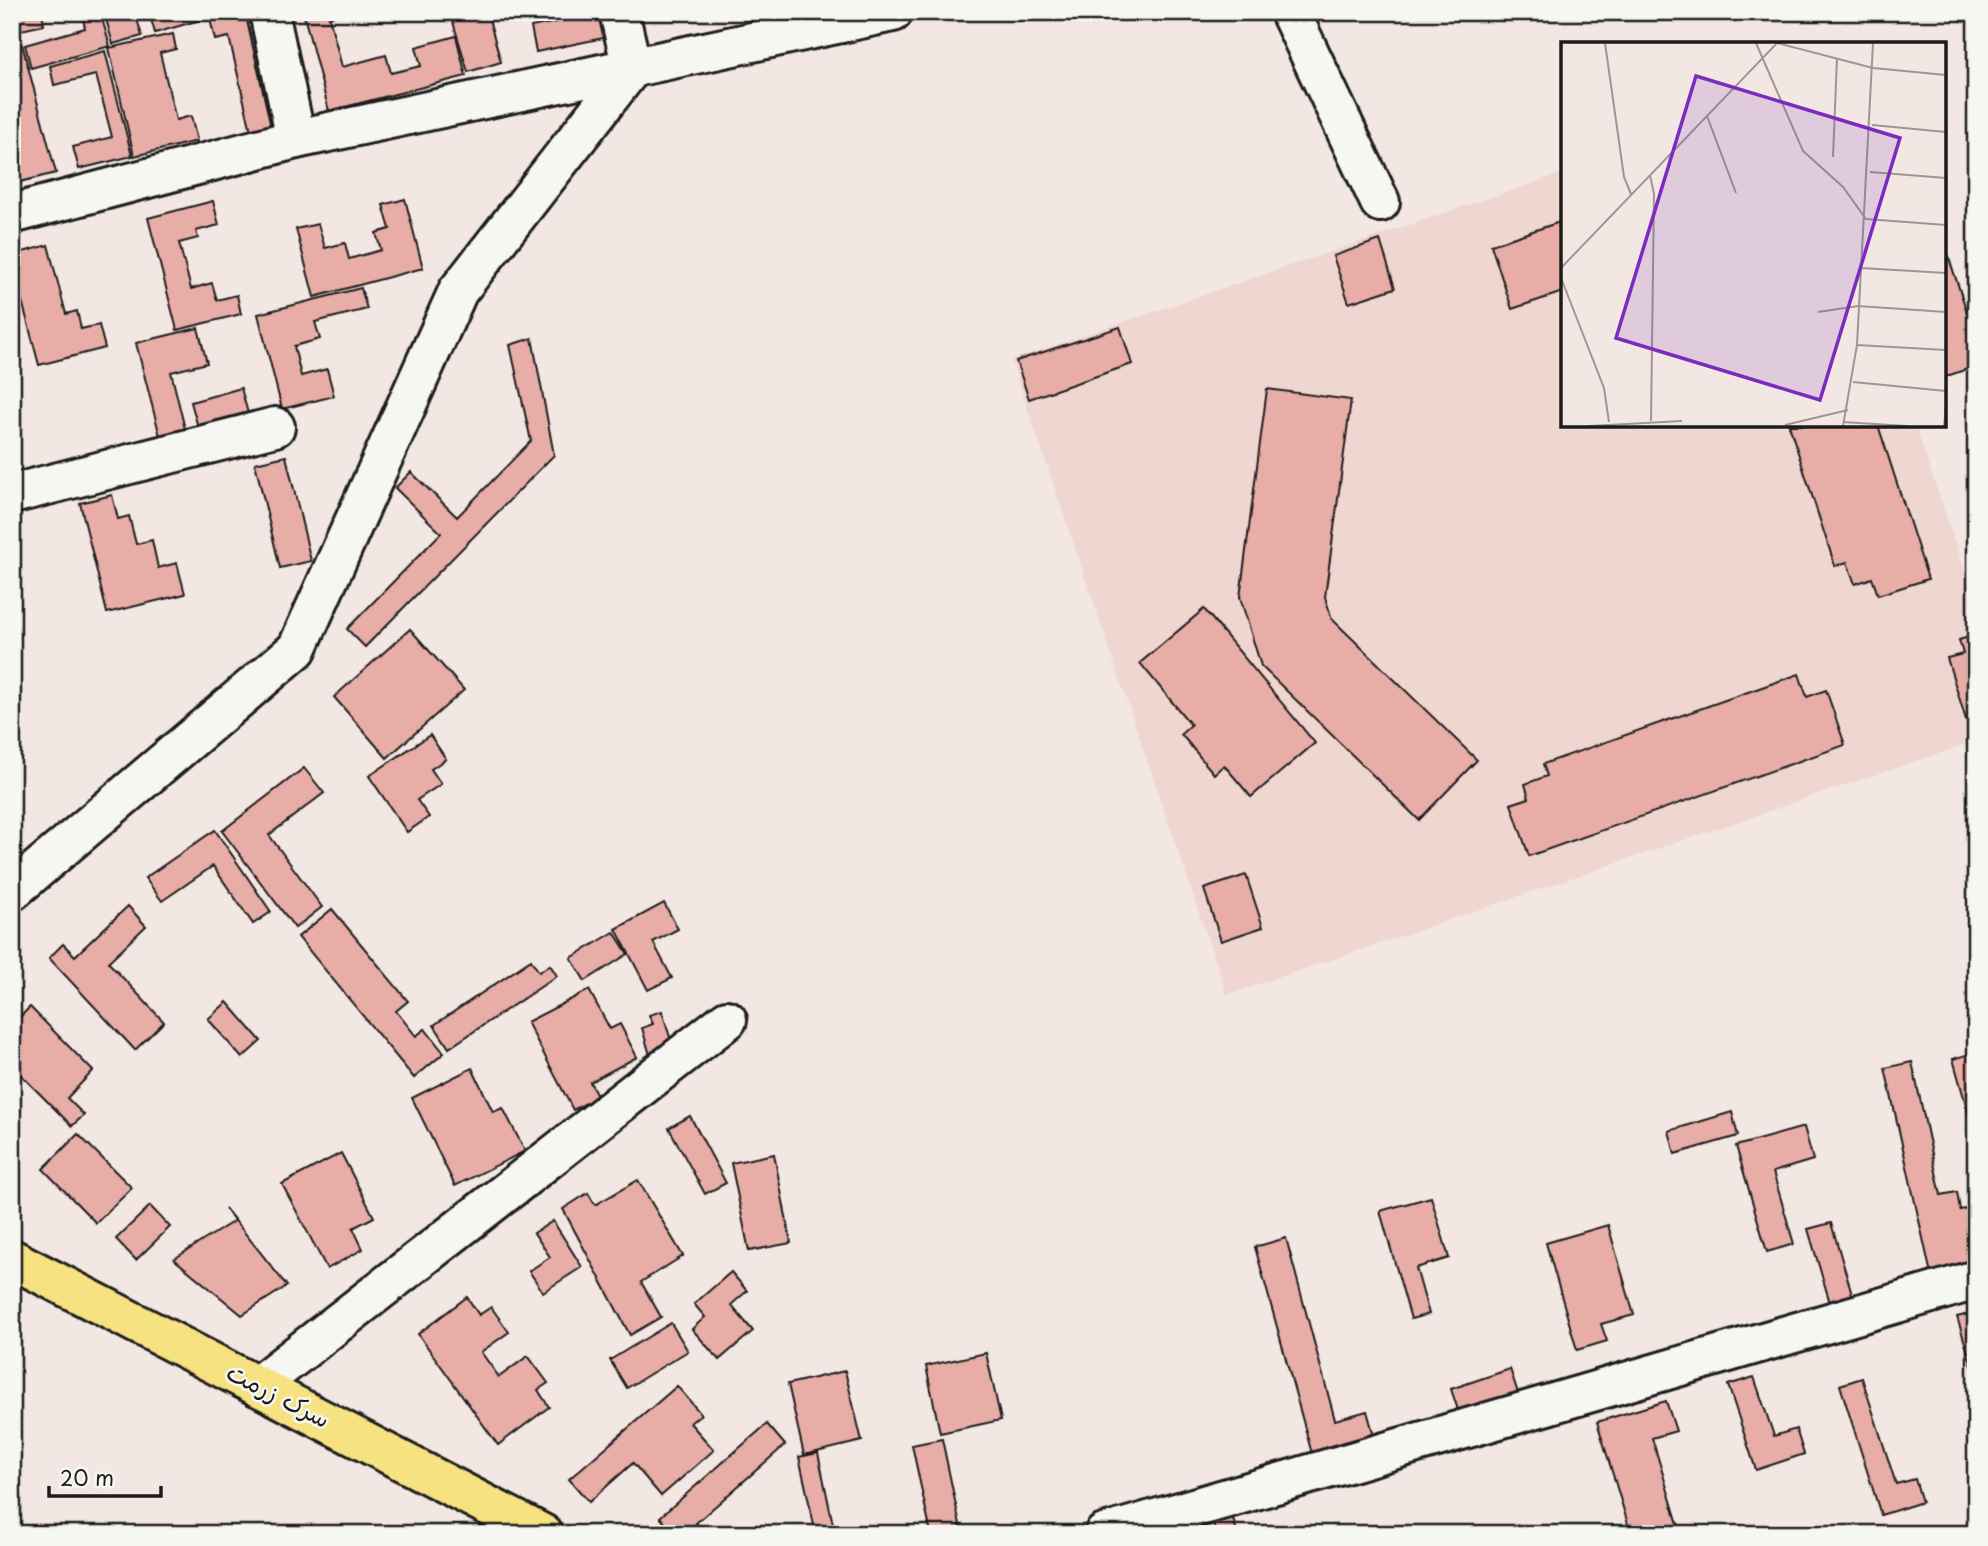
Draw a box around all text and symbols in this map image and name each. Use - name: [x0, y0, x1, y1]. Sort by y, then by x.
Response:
- inset map: [1561, 42, 1946, 427]
- street label: سرک زرمت: [221, 1353, 337, 1436]
- scale bar: [49, 1455, 161, 1499]
- text: 20 m: [60, 1461, 114, 1493]

